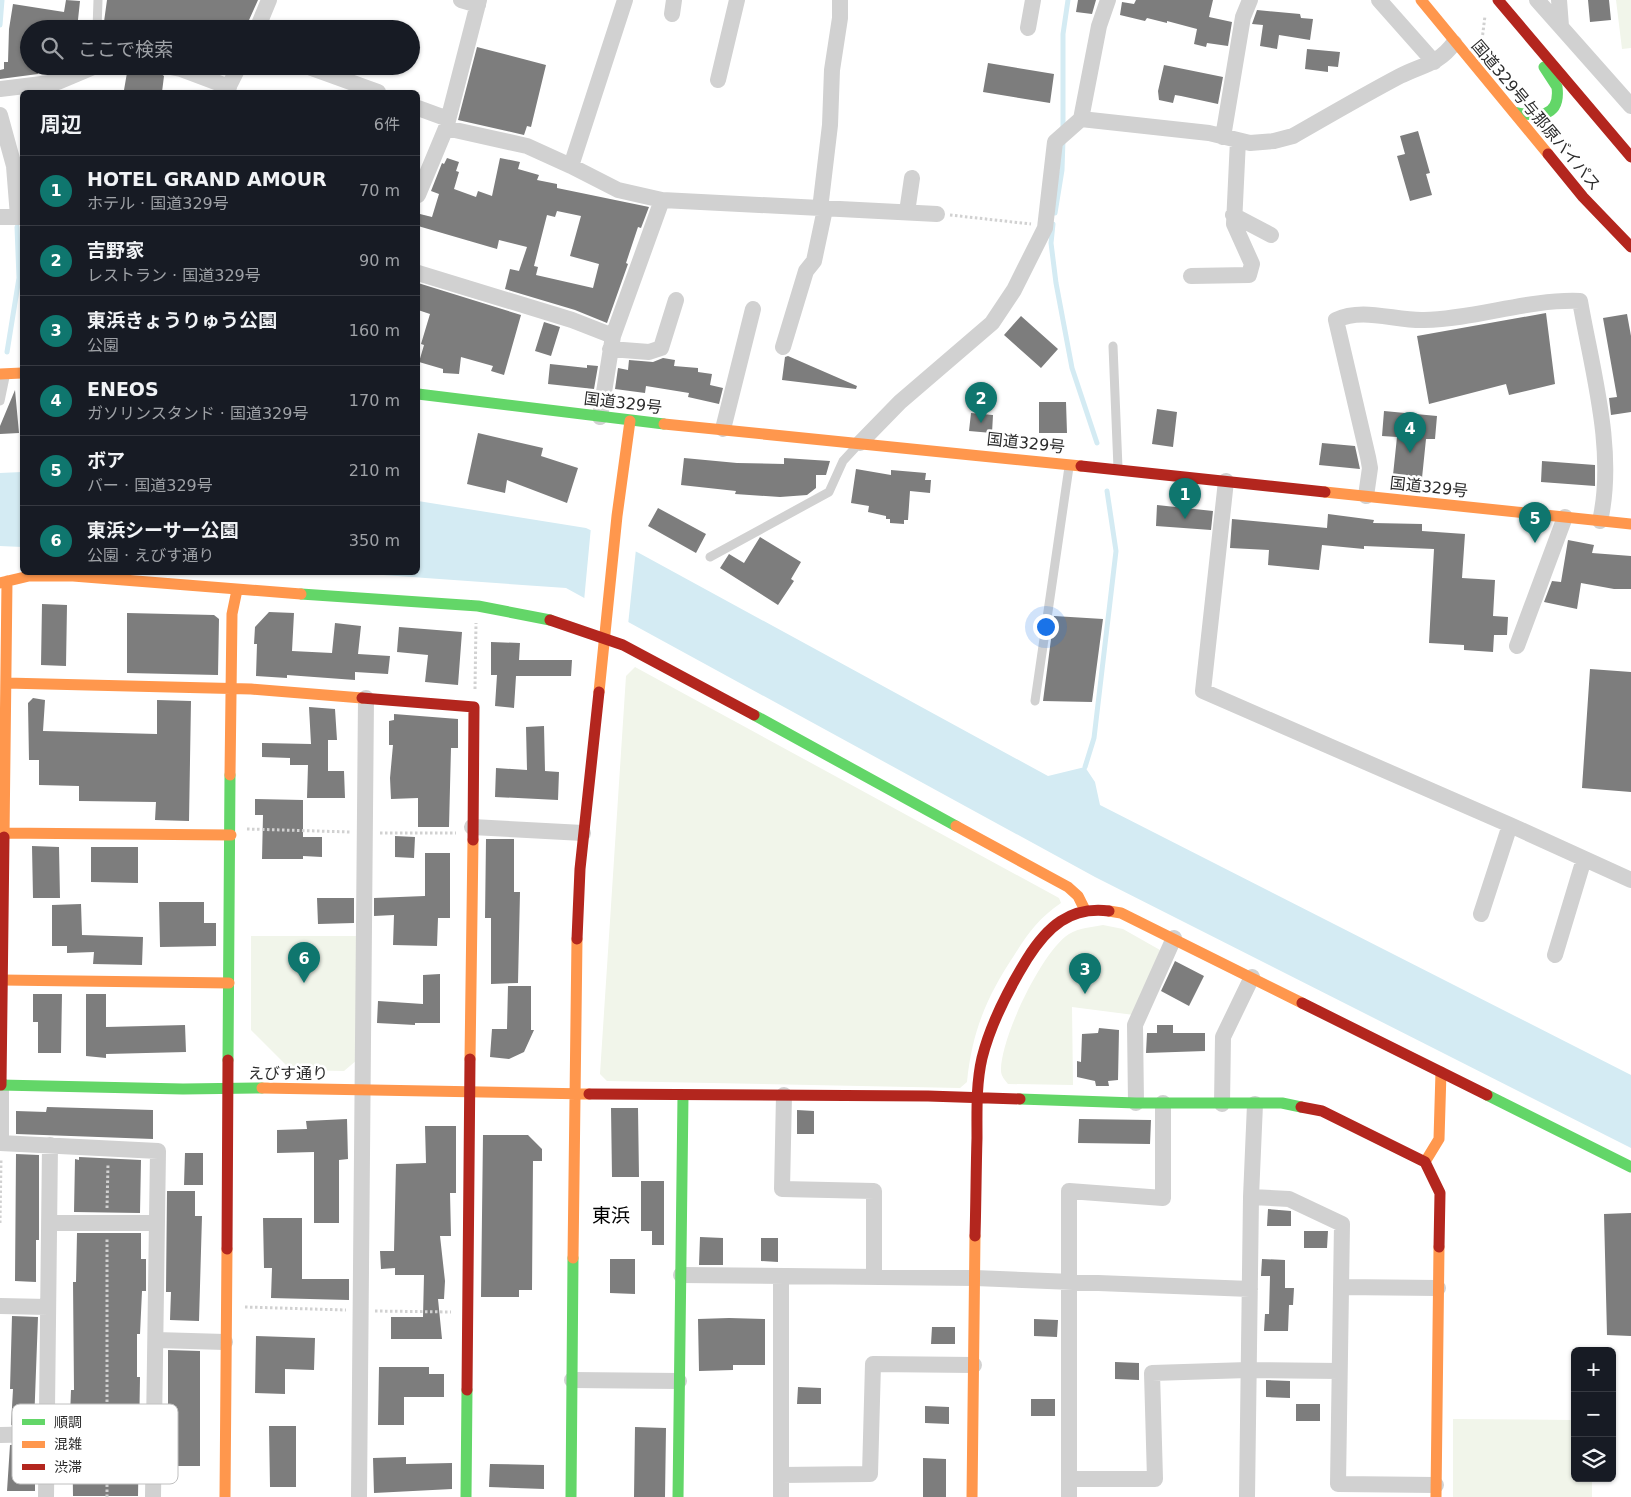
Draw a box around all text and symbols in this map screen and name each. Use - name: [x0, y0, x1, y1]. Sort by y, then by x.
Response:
- search box: [20, 20, 420, 75]
- icon: search: [38, 34, 66, 62]
- street label: 国道329号与那原バイパス: [1468, 36, 1604, 194]
- text: ここで検索: [78, 38, 173, 60]
- text: 周辺: [40, 113, 82, 137]
- text: 6件: [374, 115, 400, 134]
- text: HOTEL GRAND AMOUR: [87, 168, 327, 190]
- text: 1: [50, 181, 62, 200]
- text: 70 m: [359, 181, 400, 200]
- text: ホテル · 国道329号: [87, 194, 229, 213]
- text: 吉野家: [87, 239, 144, 261]
- text: 2: [50, 251, 62, 270]
- text: 90 m: [359, 251, 400, 270]
- text: レストラン · 国道329号: [87, 266, 261, 285]
- text: 東浜きょうりゅう公園: [87, 309, 277, 331]
- text: 3: [50, 321, 62, 340]
- text: 160 m: [349, 321, 400, 340]
- text: 公園: [87, 336, 119, 355]
- text: ENEOS: [87, 378, 159, 400]
- pin: 2: [965, 382, 997, 423]
- street label: 国道329号: [583, 389, 663, 417]
- text: 4: [50, 391, 62, 410]
- text: 170 m: [349, 391, 400, 410]
- text: ガソリンスタンド · 国道329号: [87, 404, 308, 423]
- pin: 4: [1394, 412, 1426, 453]
- street label: 国道329号: [986, 429, 1066, 457]
- text: ボア: [87, 449, 125, 471]
- text: 5: [50, 461, 62, 480]
- text: 210 m: [349, 461, 400, 480]
- street label: 国道329号: [1389, 473, 1469, 501]
- text: バー · 国道329号: [87, 476, 213, 495]
- pin: 1: [1169, 478, 1201, 519]
- pin: 5: [1519, 502, 1551, 543]
- text: 東浜シーサー公園: [87, 519, 239, 541]
- text: 6: [50, 531, 62, 550]
- text: 350 m: [349, 531, 400, 550]
- text: 公園 · えびす通り: [87, 546, 214, 565]
- your location: [1033, 614, 1059, 640]
- pin: 6: [288, 942, 320, 983]
- pin: 3: [1069, 953, 1101, 994]
- street label: えびす通り: [248, 1064, 328, 1083]
- district label: 東浜: [592, 1204, 630, 1226]
- map controls: [1571, 1347, 1616, 1482]
- button: +: [1571, 1347, 1616, 1392]
- button: −: [1571, 1392, 1616, 1437]
- legend: [12, 1404, 178, 1484]
- text: 順調: [54, 1414, 82, 1430]
- text: 混雑: [54, 1436, 82, 1452]
- button: layers: [1571, 1437, 1616, 1482]
- text: 渋滞: [54, 1459, 82, 1475]

